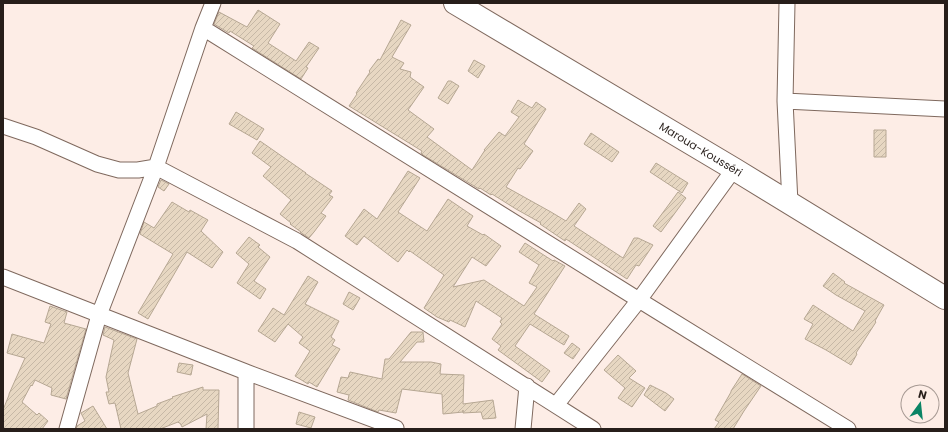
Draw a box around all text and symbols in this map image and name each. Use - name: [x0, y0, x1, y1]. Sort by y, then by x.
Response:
- street label: Maroua-Kousséri: [656, 118, 746, 180]
- north arrow: [900, 384, 940, 424]
- text: N: [917, 386, 929, 403]

